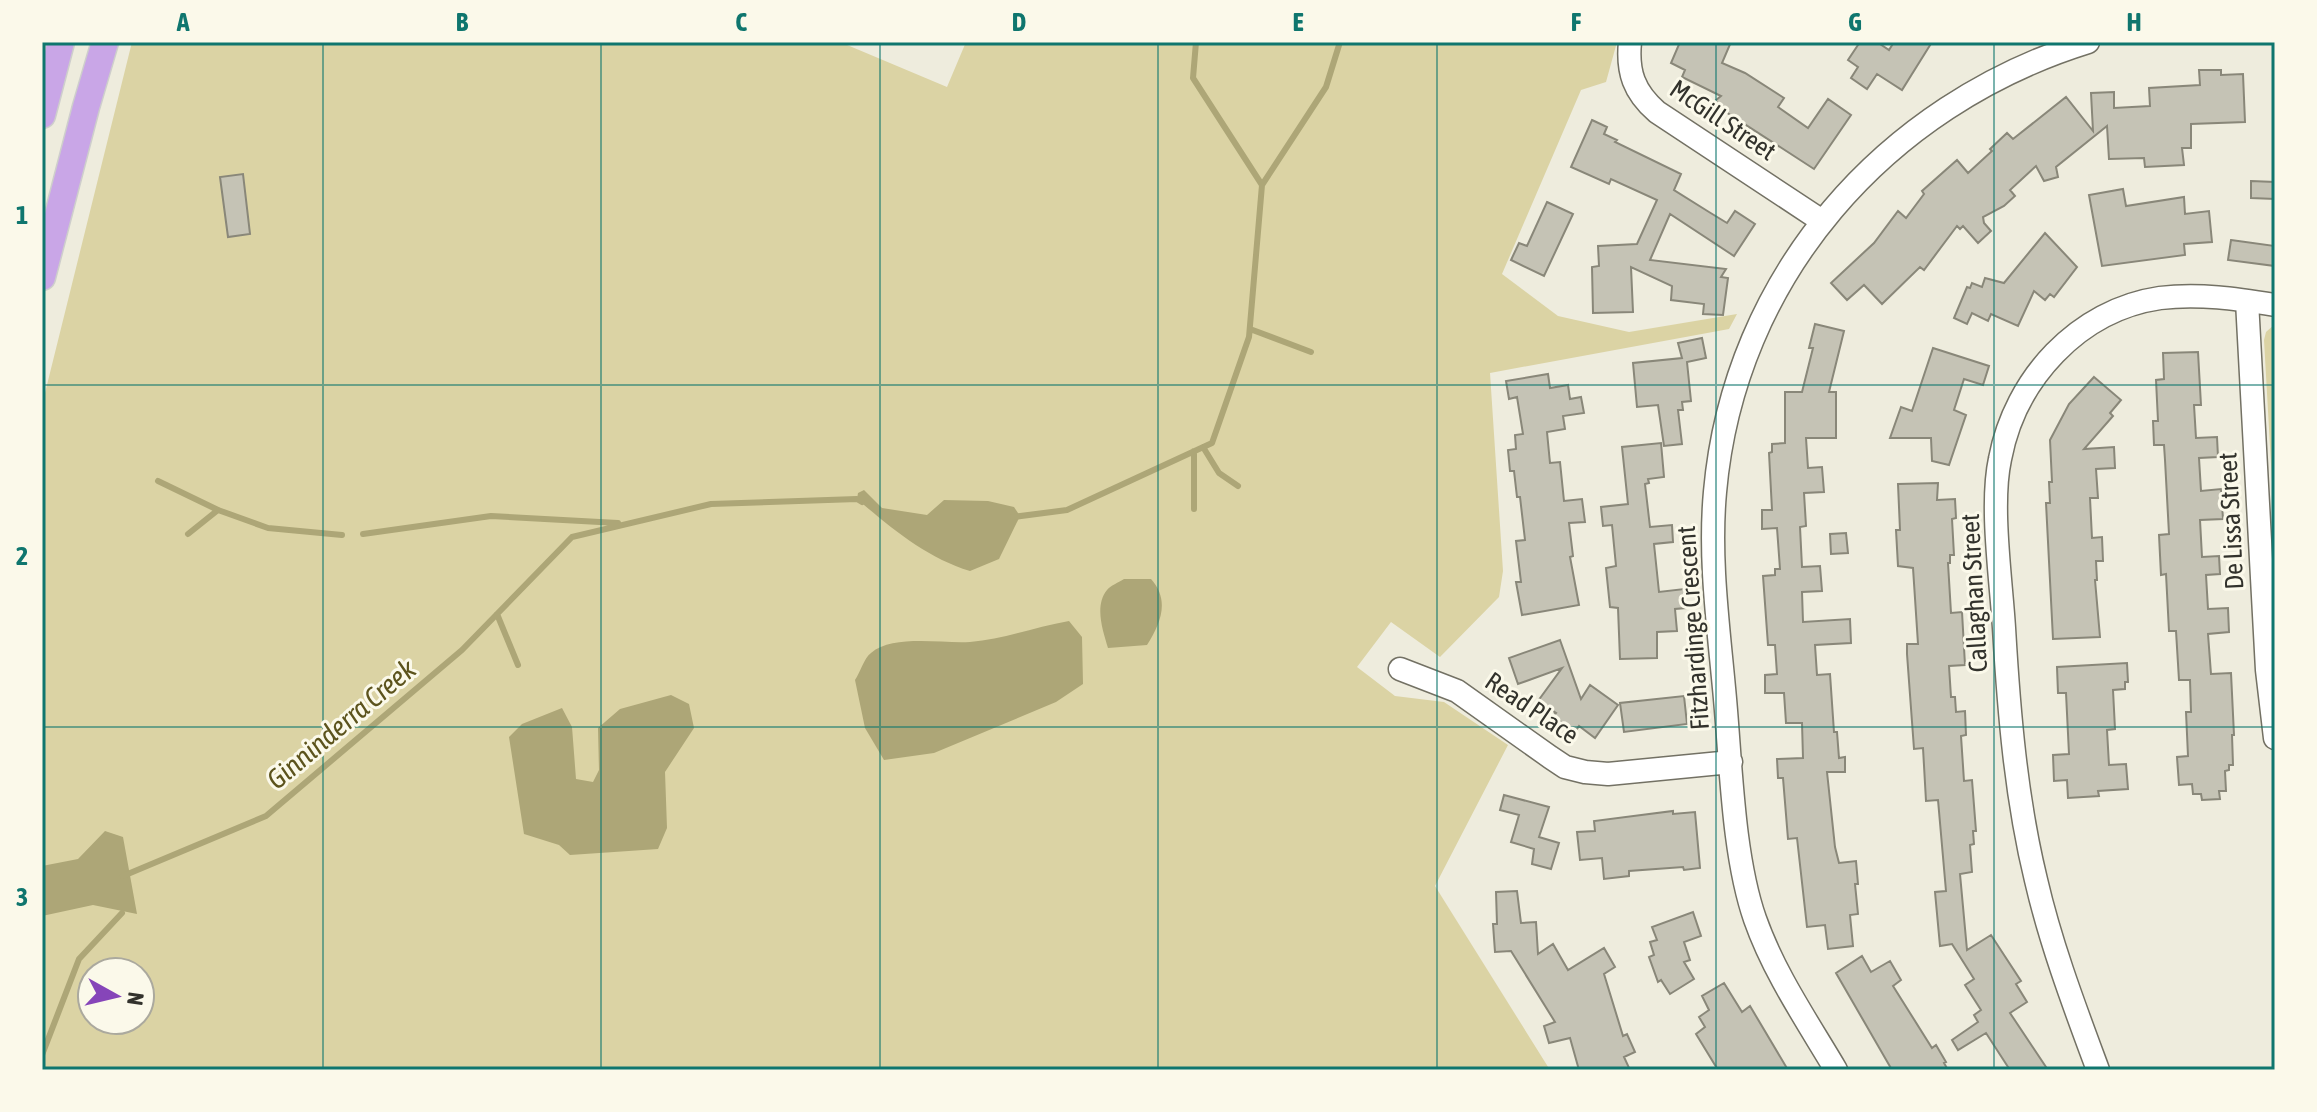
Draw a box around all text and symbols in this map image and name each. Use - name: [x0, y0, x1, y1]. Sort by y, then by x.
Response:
- text: A: [176, 7, 190, 37]
- text: B: [456, 7, 469, 37]
- text: C: [735, 7, 747, 37]
- text: D: [1012, 7, 1026, 37]
- text: E: [1292, 7, 1304, 37]
- text: F: [1571, 7, 1582, 37]
- text: G: [1848, 7, 1862, 37]
- text: H: [2126, 7, 2142, 37]
- street label: McGill Street: [1664, 74, 1782, 166]
- text: 1: [16, 200, 28, 230]
- street label: De Lissa Street: [2212, 452, 2250, 590]
- street label: Callaghan Street: [1955, 513, 1993, 673]
- street label: Fitzhardinge Crescent: [1671, 525, 1715, 731]
- text: 2: [16, 541, 28, 571]
- water label: Ginninderra Creek: [260, 652, 422, 795]
- street label: Read Place: [1480, 666, 1584, 750]
- text: 3: [16, 882, 28, 912]
- north arrow: [76, 956, 156, 1036]
- text: N: [122, 991, 150, 1007]

